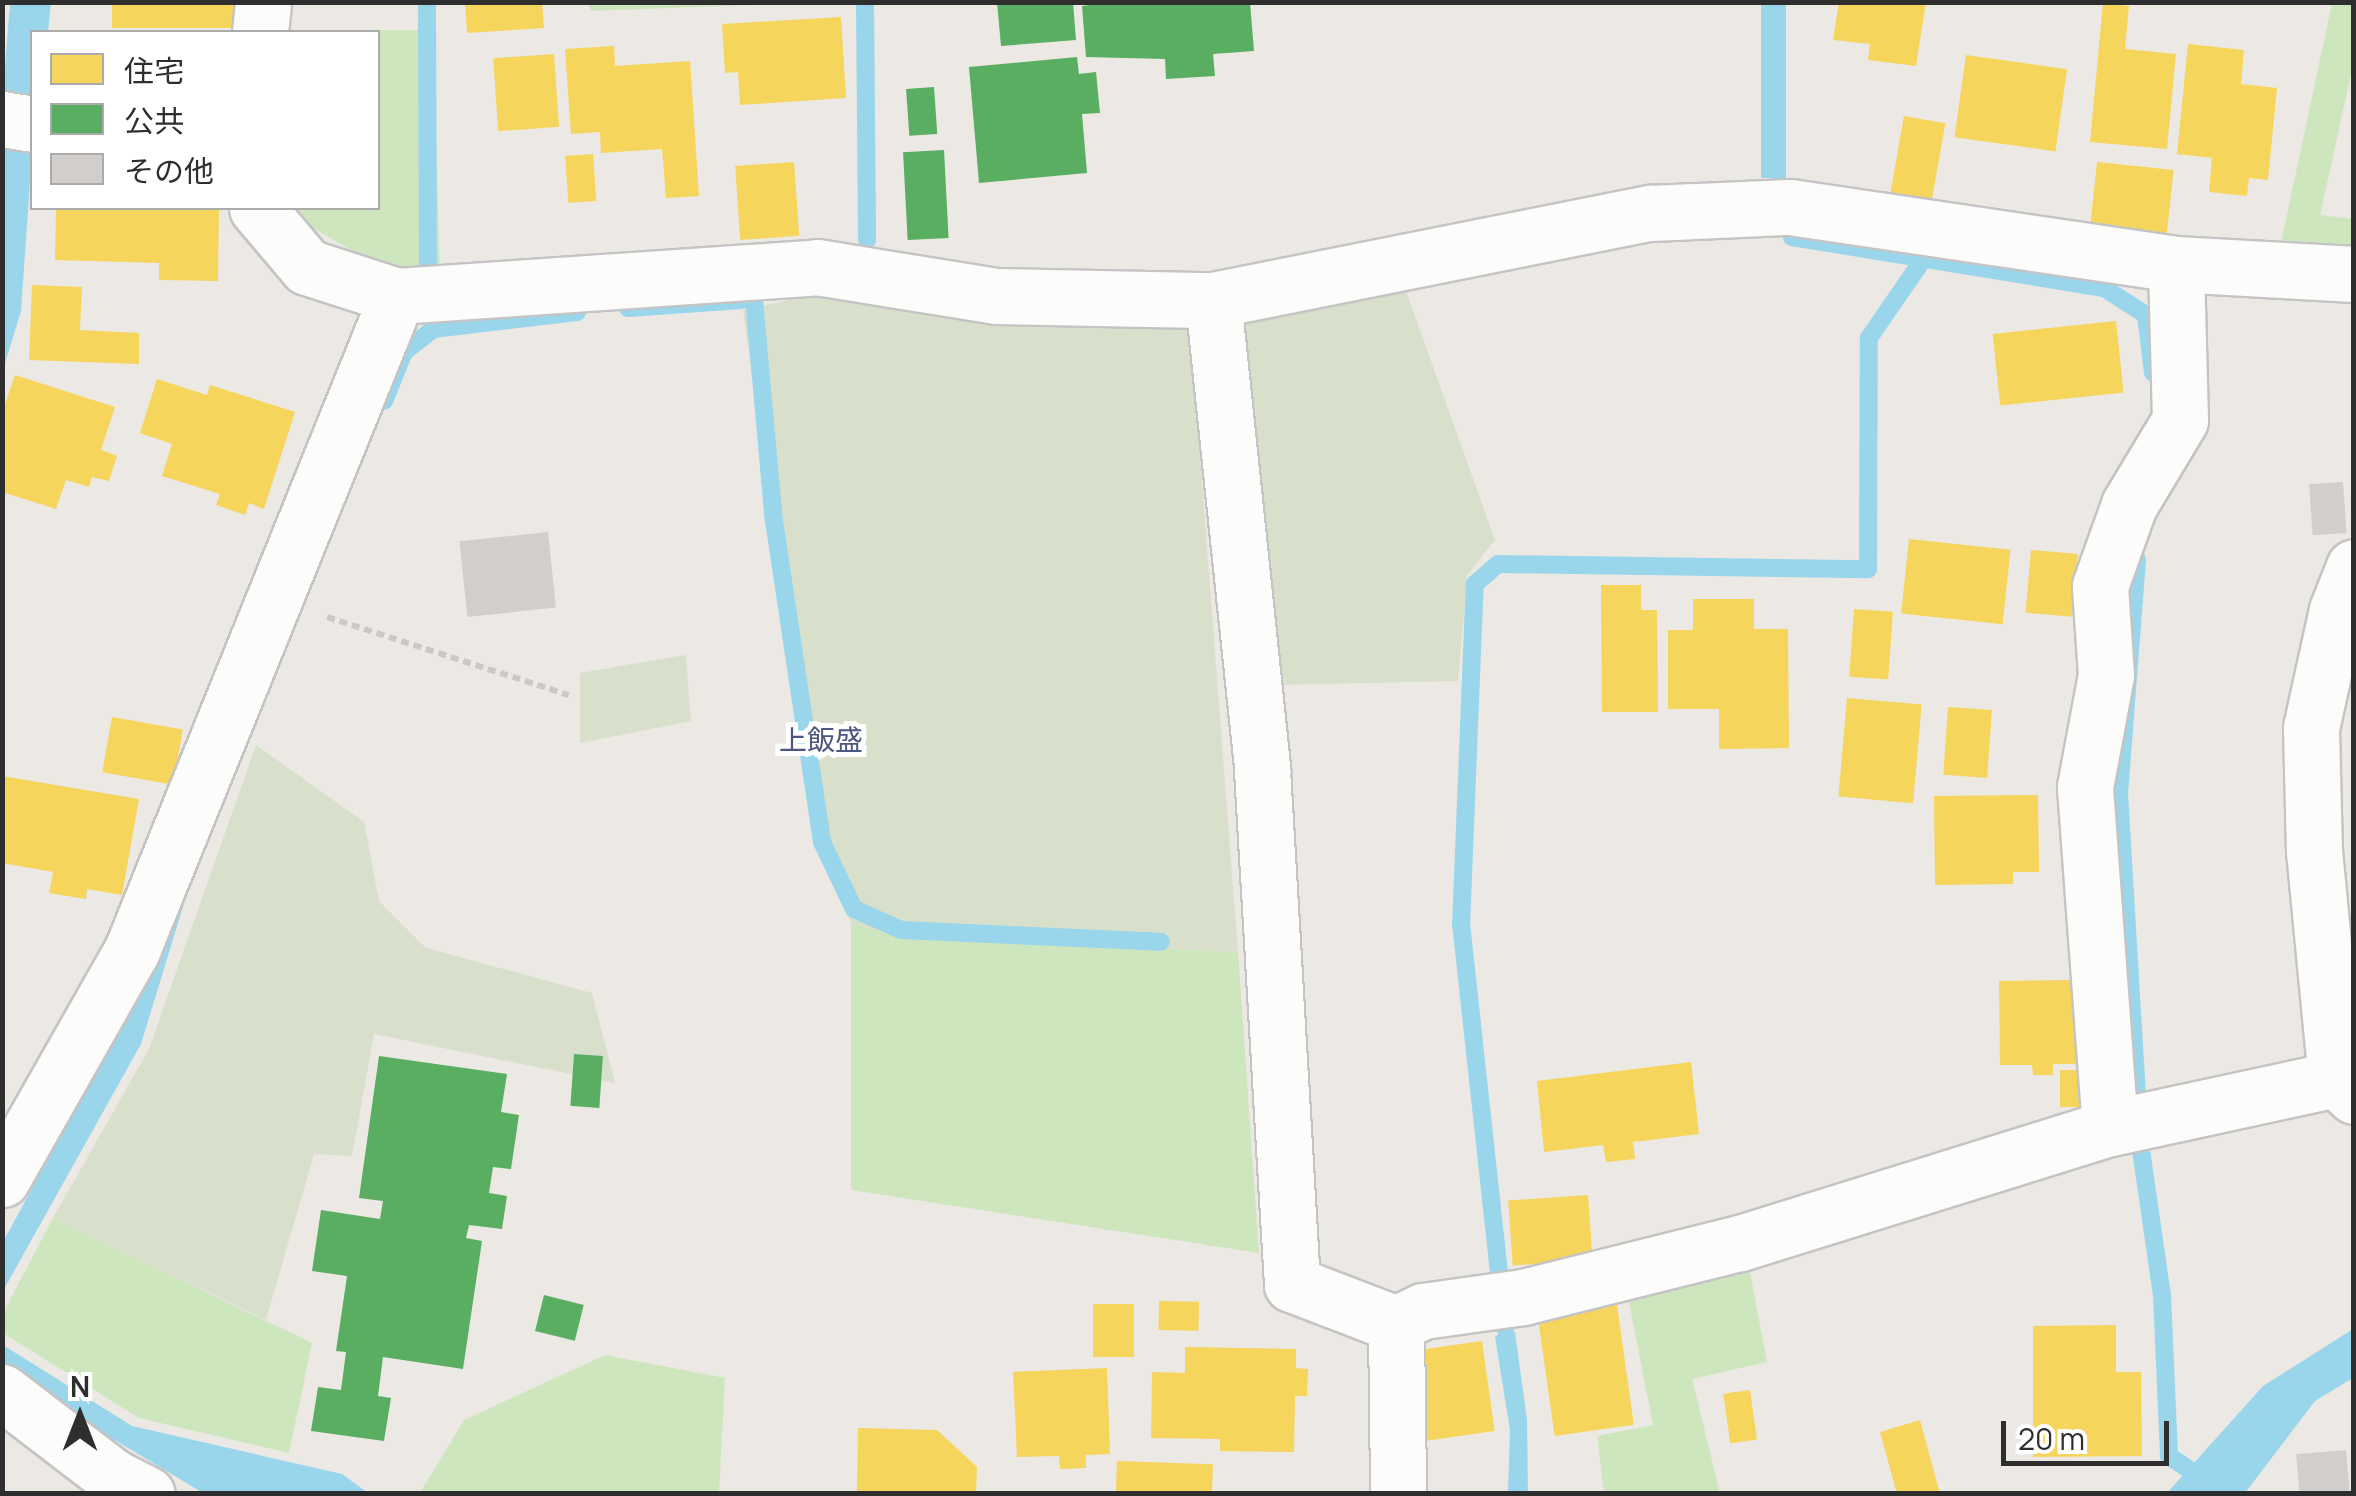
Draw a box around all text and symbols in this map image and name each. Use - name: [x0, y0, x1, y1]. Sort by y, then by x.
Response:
- legend: [30, 30, 380, 210]
- text: 住宅: [124, 50, 184, 91]
- text: 公共: [124, 100, 184, 141]
- text: その他: [124, 150, 214, 191]
- district label: 上飯盛: [779, 722, 863, 756]
- north arrow: [30, 1366, 130, 1466]
- text: N: [70, 1367, 90, 1405]
- scale bar: [2006, 1401, 2174, 1463]
- text: 20 m: [2018, 1418, 2085, 1459]

